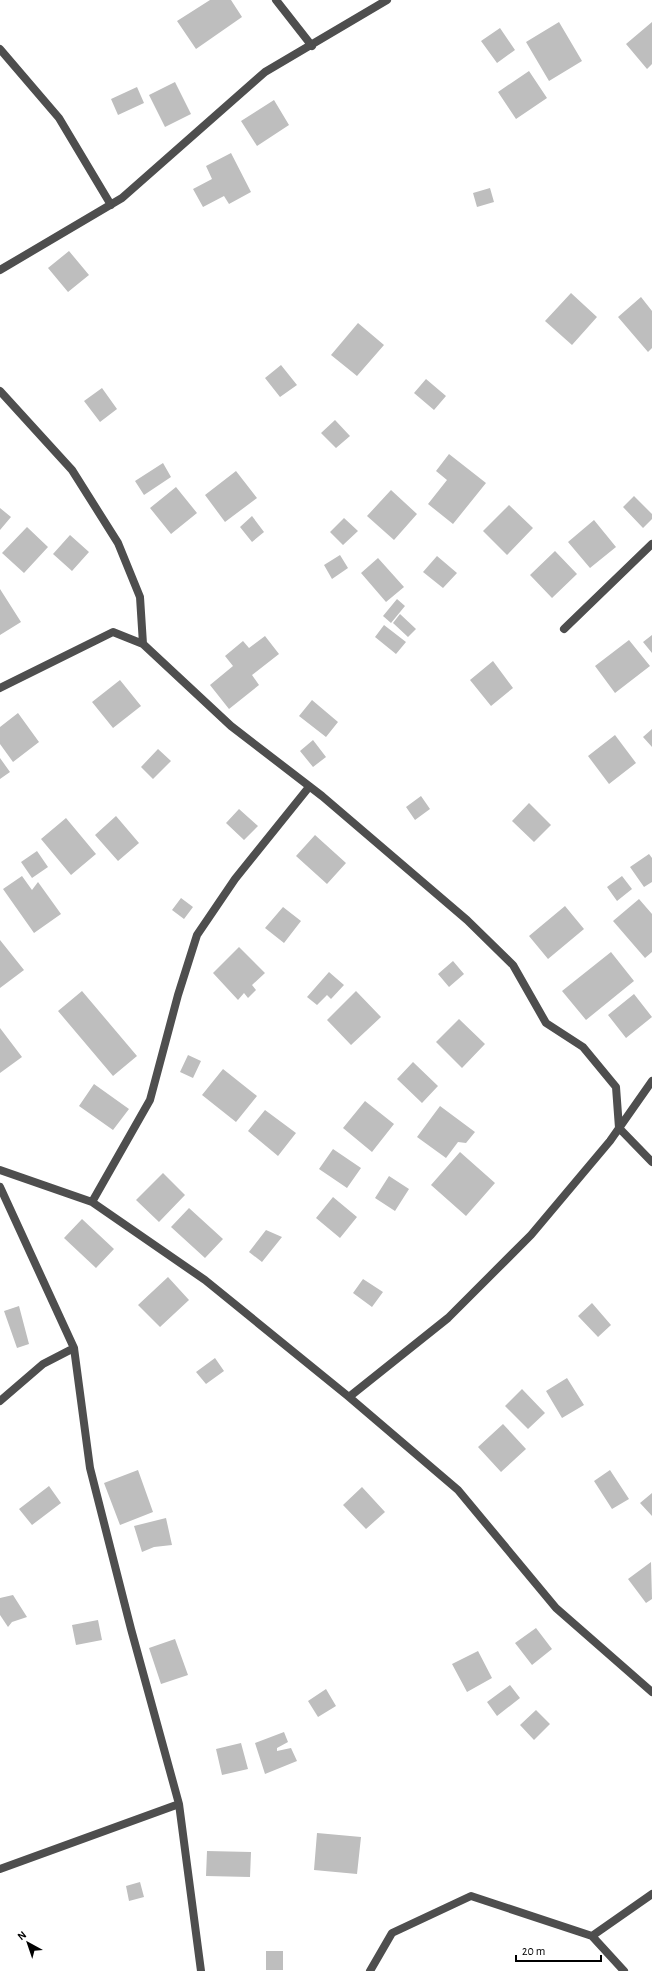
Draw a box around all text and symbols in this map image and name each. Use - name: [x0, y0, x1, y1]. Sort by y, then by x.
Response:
- north arrow: [8, 1923, 48, 1963]
- text: N: [15, 1929, 28, 1942]
- scale bar: [516, 1937, 601, 1963]
- text: 20 m: [522, 1945, 545, 1957]

